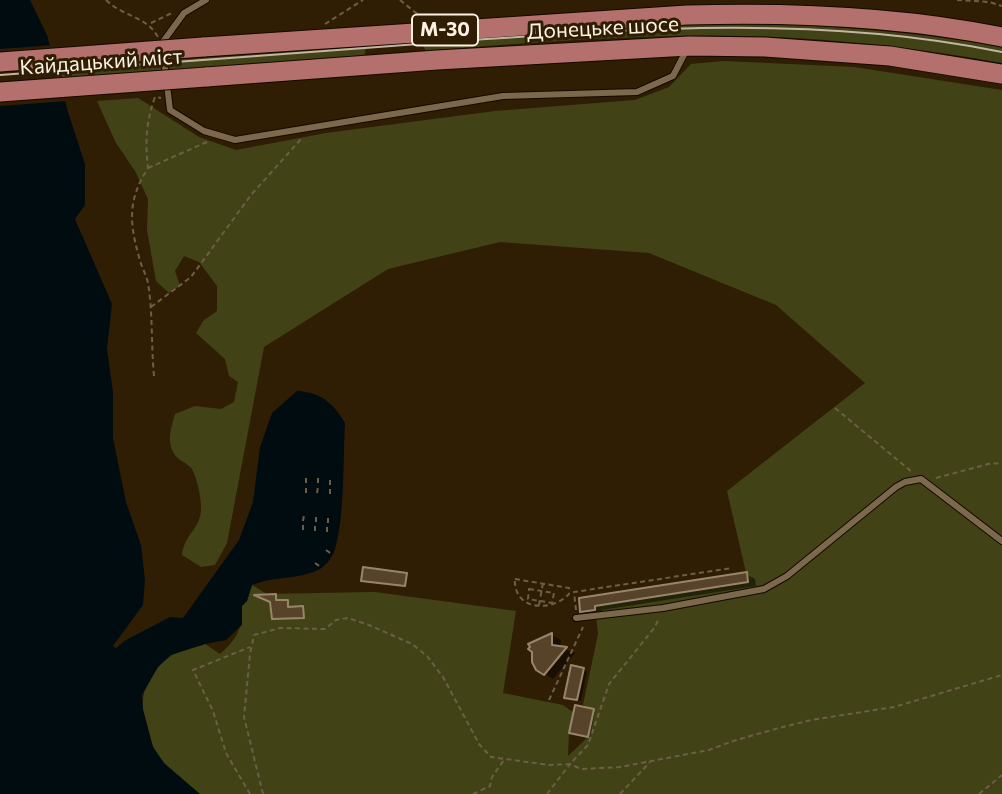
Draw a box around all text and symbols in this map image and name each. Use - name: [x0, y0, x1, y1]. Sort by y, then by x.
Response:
- street label: Донецьке шосе: [526, 11, 680, 45]
- road number: М-30: [412, 14, 478, 46]
- street label: Кайдацький міст: [19, 44, 183, 80]

